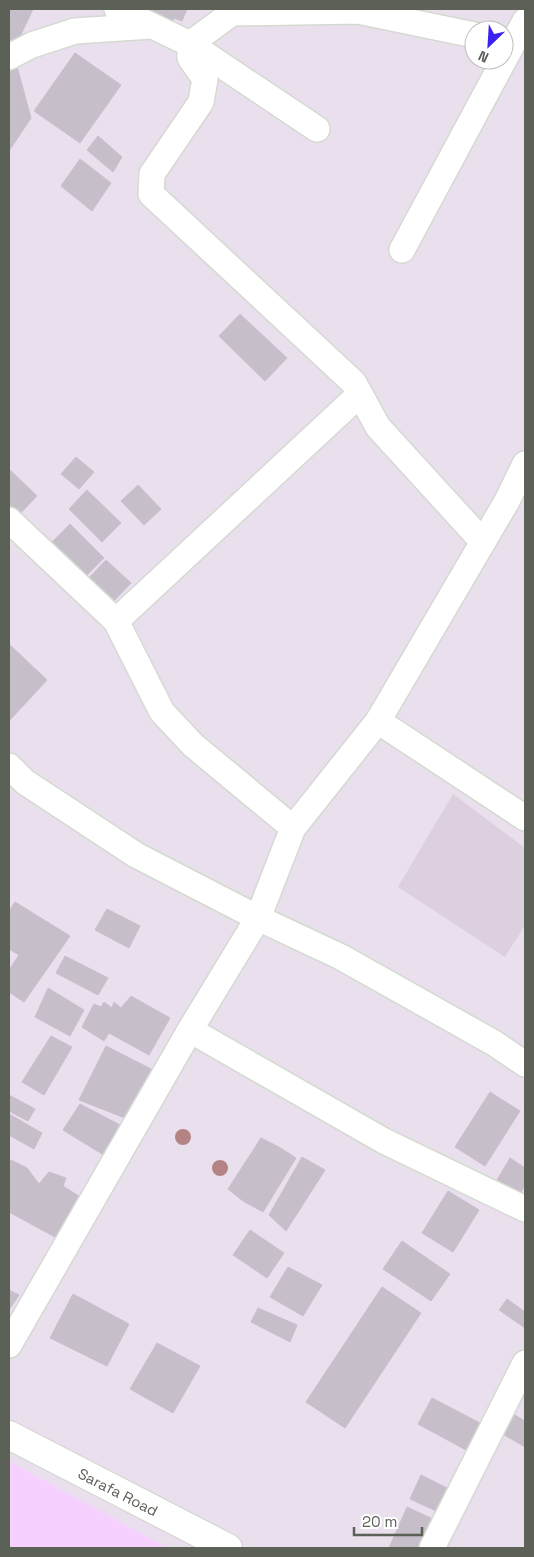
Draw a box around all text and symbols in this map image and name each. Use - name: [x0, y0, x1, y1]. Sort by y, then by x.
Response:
- north arrow: [464, 20, 514, 70]
- text: N: [475, 47, 492, 67]
- street label: Sarafa Road: [75, 1464, 161, 1520]
- scale bar: [354, 1504, 422, 1536]
- text: 20 m: [362, 1512, 397, 1531]

